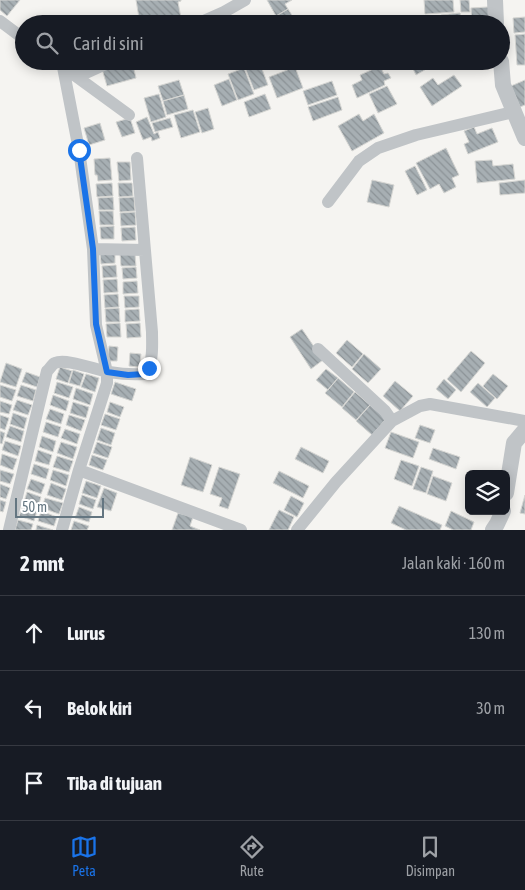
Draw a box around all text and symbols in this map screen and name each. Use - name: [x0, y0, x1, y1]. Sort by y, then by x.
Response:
- search box: [15, 15, 510, 70]
- icon: search: [33, 29, 61, 57]
- text: Cari di sini: [73, 32, 144, 54]
- route start: [68, 139, 91, 162]
- route end: [138, 357, 161, 380]
- map controls: [465, 470, 510, 515]
- button: layers: [465, 470, 510, 515]
- scale bar: [15, 495, 104, 518]
- text: 50 m: [22, 499, 47, 515]
- text: 2 mnt: [20, 551, 64, 575]
- text: Jalan kaki · 160 m: [402, 554, 505, 572]
- icon: ahead: [20, 619, 48, 647]
- text: Lurus: [67, 622, 105, 644]
- text: 130 m: [469, 624, 505, 642]
- icon: left: [20, 694, 48, 722]
- text: Belok kiri: [67, 697, 132, 719]
- text: 30 m: [476, 699, 505, 717]
- icon: arrive: [20, 769, 48, 797]
- text: Tiba di tujuan: [67, 772, 162, 794]
- tab: Peta: [70, 833, 98, 879]
- tab: Rute: [238, 833, 266, 879]
- tab: Disimpan: [406, 833, 455, 879]

